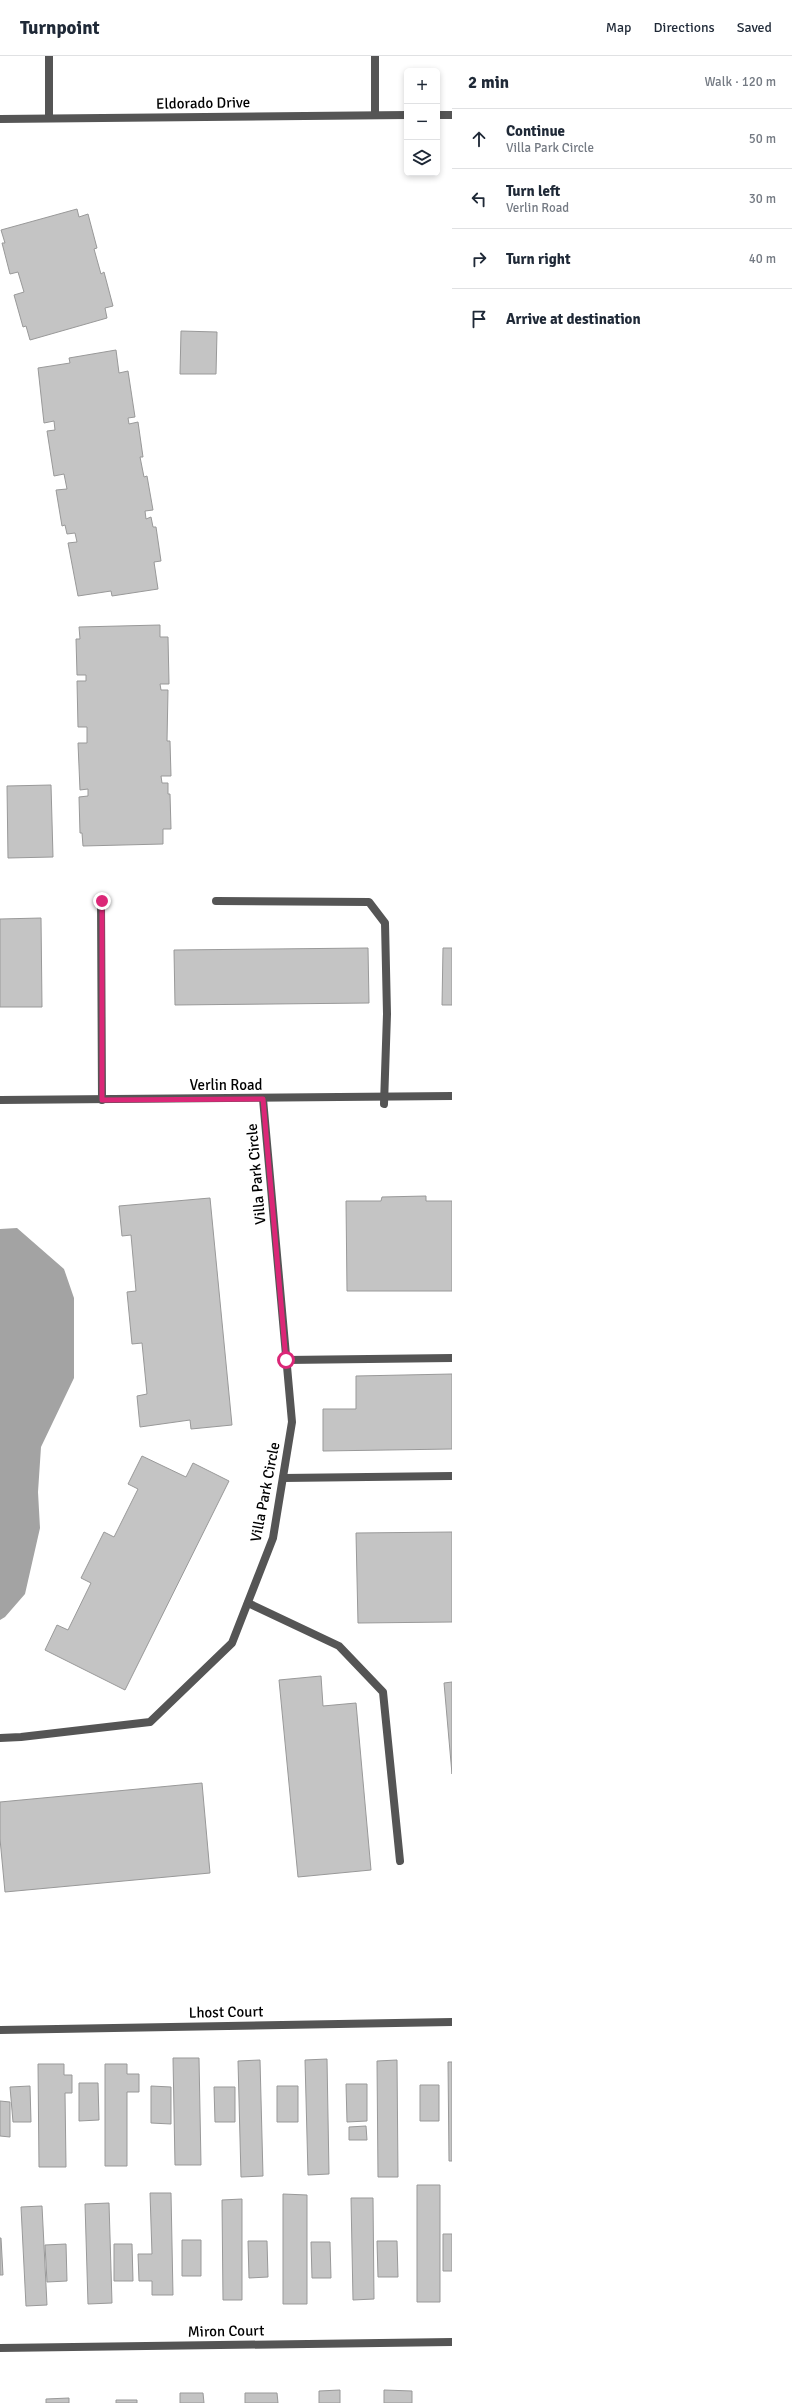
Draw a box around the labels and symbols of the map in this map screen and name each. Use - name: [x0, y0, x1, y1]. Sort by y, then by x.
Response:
- street label: Eldorado Drive: [156, 93, 250, 113]
- route end: [93, 892, 111, 910]
- street label: Verlin Road: [190, 1076, 262, 1094]
- street label: Villa Park Circle: [243, 1123, 269, 1225]
- route start: [277, 1351, 295, 1369]
- street label: Villa Park Circle: [246, 1440, 284, 1544]
- street label: Lhost Court: [188, 2002, 264, 2022]
- street label: Miron Court: [187, 2321, 265, 2341]

